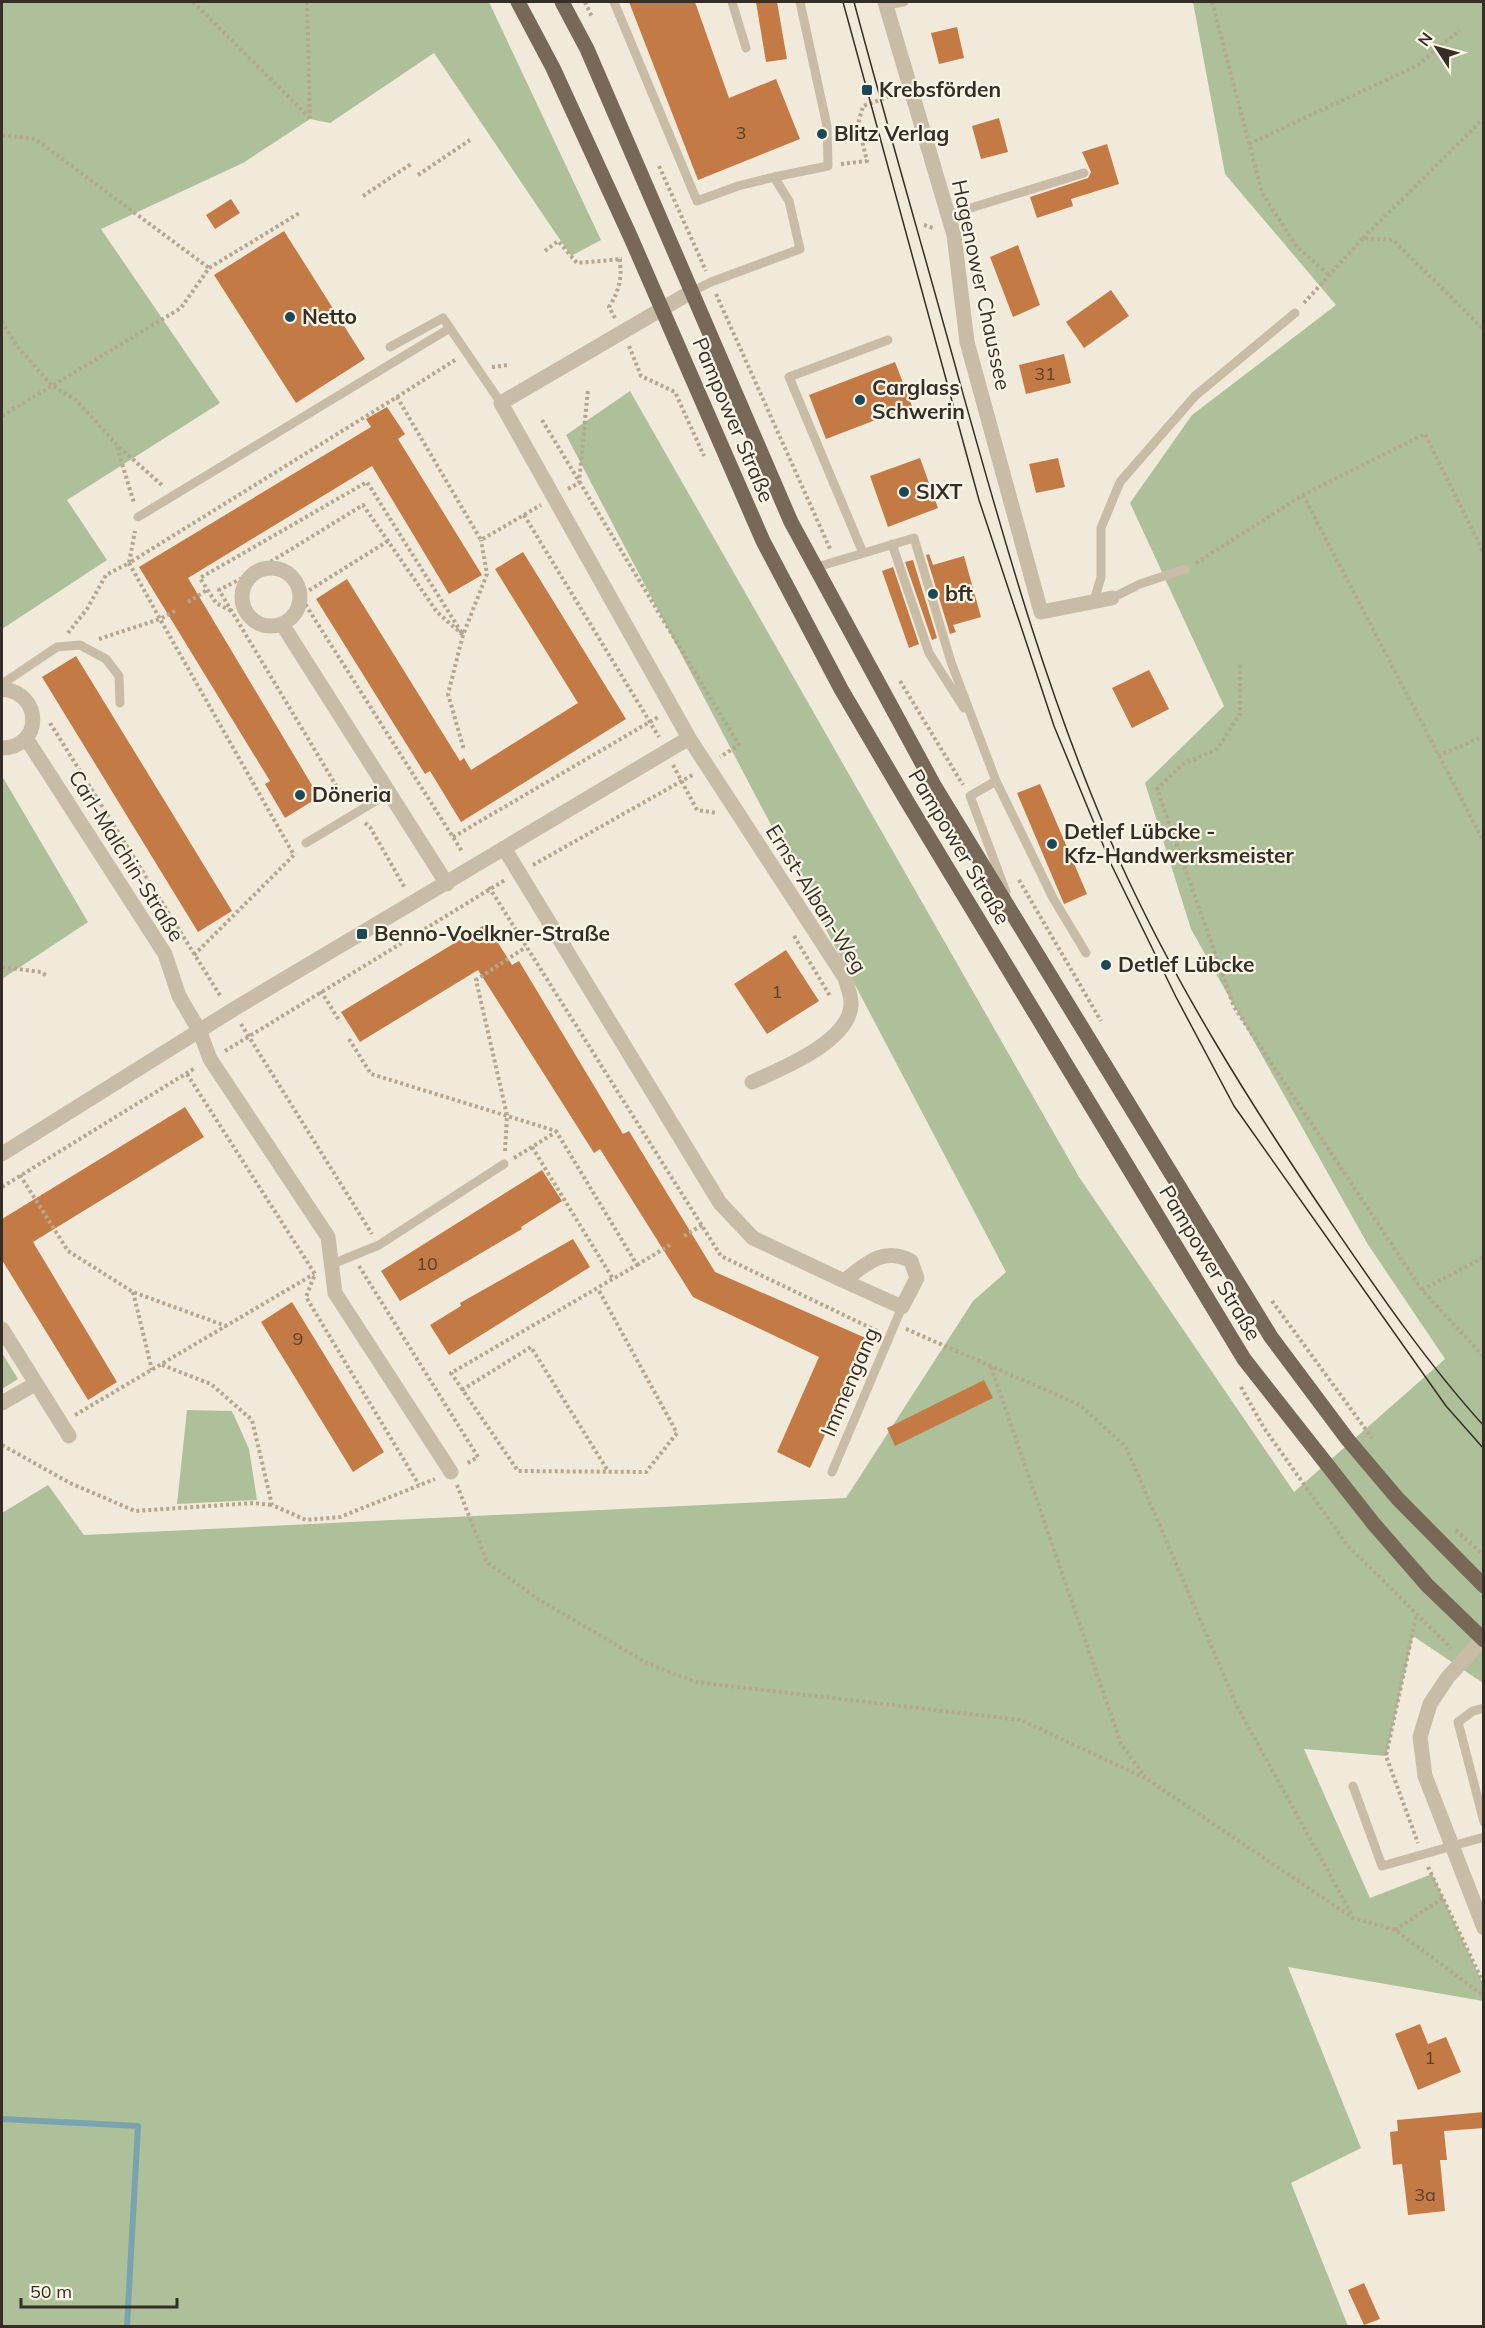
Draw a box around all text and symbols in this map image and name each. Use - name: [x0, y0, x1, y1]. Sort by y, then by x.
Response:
- north arrow: [1407, 18, 1467, 78]
- text: N: [1413, 28, 1437, 50]
- place label: Krebsförden: [879, 76, 1001, 102]
- marker: Krebsförden: [860, 83, 874, 97]
- place label: Blitz Verlag: [834, 120, 949, 146]
- house number: 3: [736, 121, 746, 144]
- marker: Blitz Verlag: [815, 127, 829, 141]
- street label: Hagenower Chaussee: [947, 177, 1017, 392]
- place label: Netto: [302, 303, 357, 329]
- marker: Netto: [283, 310, 297, 324]
- street label: Pampower Straße: [687, 333, 780, 506]
- house number: 31: [1034, 362, 1056, 385]
- place label: Carglass Schwerin: [872, 374, 965, 424]
- marker: Carglass Schwerin: [853, 393, 867, 407]
- place label: SIXT: [916, 478, 963, 504]
- marker: SIXT: [897, 485, 911, 499]
- place label: bft: [945, 580, 973, 606]
- marker: bft: [926, 587, 940, 601]
- street label: Pampower Straße: [903, 764, 1016, 929]
- street label: Carl-Malchin-Straße: [63, 765, 190, 946]
- place label: Döneria: [312, 781, 391, 807]
- marker: Döneria: [293, 788, 307, 802]
- place label: Detlef Lübcke - Kfz-Handwerksmeister: [1064, 818, 1294, 868]
- street label: Ernst-Alban-Weg: [761, 819, 873, 978]
- marker: Detlef Lübcke - Kfz-Handwerksmeister: [1045, 837, 1059, 851]
- place label: Benno-Voelkner-Straße: [374, 920, 610, 946]
- marker: Benno-Voelkner-Straße: [355, 927, 369, 941]
- place label: Detlef Lübcke: [1118, 951, 1254, 977]
- marker: Detlef Lübcke: [1099, 958, 1113, 972]
- house number: 1: [772, 980, 782, 1003]
- street label: Pampower Straße: [1154, 1180, 1267, 1345]
- house number: 10: [416, 1252, 438, 1275]
- street label: Immengang: [814, 1323, 884, 1440]
- house number: 9: [293, 1327, 303, 1350]
- house number: 1: [1425, 2046, 1435, 2069]
- house number: 3a: [1414, 2183, 1436, 2206]
- scale bar: [21, 2271, 177, 2309]
- text: 50 m: [30, 2280, 72, 2303]

